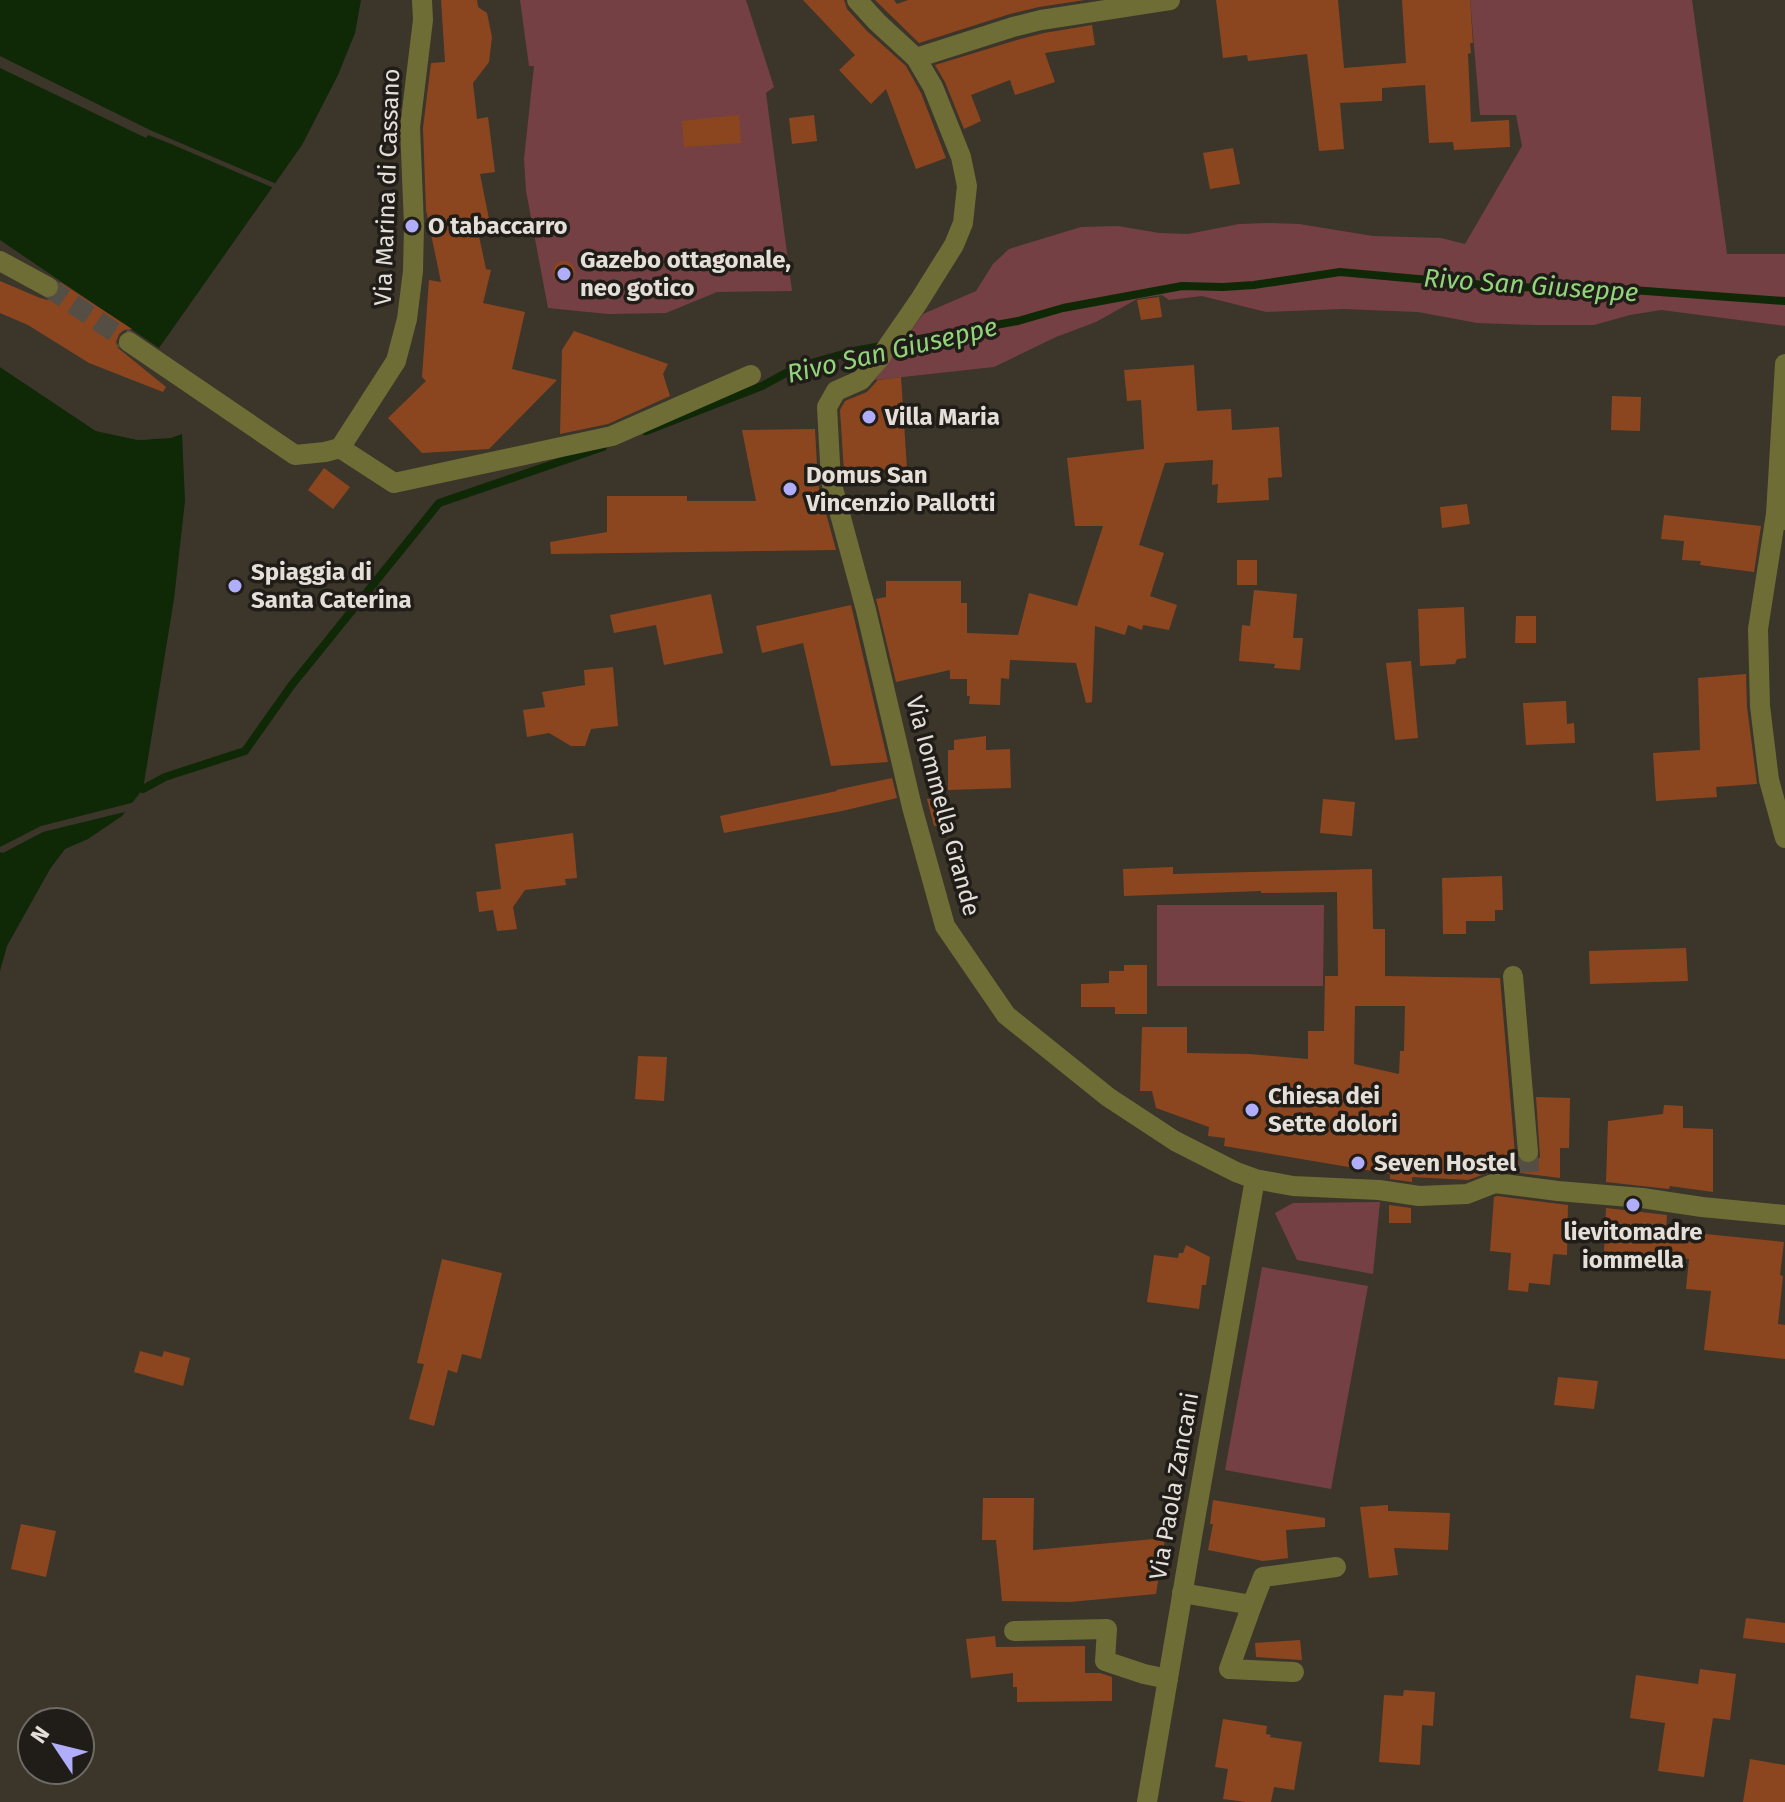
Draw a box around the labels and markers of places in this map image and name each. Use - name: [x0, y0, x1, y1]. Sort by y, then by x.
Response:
- place label: O tabaccarro: [428, 212, 568, 240]
- marker: O tabaccarro: [403, 217, 421, 235]
- place label: Gazebo ottagonale, neo gotico: [580, 246, 791, 302]
- marker: Gazebo ottagonale, neo gotico: [555, 265, 573, 283]
- place label: Villa Maria: [884, 403, 1000, 431]
- marker: Villa Maria: [860, 408, 878, 426]
- place label: Domus San Vincenzio Pallotti: [805, 461, 995, 517]
- marker: Domus San Vincenzio Pallotti: [781, 480, 799, 498]
- place label: Spiaggia di Santa Caterina: [251, 558, 412, 614]
- marker: Spiaggia di Santa Caterina: [226, 577, 244, 595]
- place label: Chiesa dei Sette dolori: [1268, 1082, 1398, 1138]
- marker: Chiesa dei Sette dolori: [1243, 1101, 1261, 1119]
- place label: Seven Hostel: [1374, 1149, 1517, 1177]
- marker: Seven Hostel: [1349, 1154, 1367, 1172]
- marker: lievitomadre iommella: [1624, 1196, 1642, 1214]
- place label: lievitomadre iommella: [1564, 1218, 1702, 1274]

